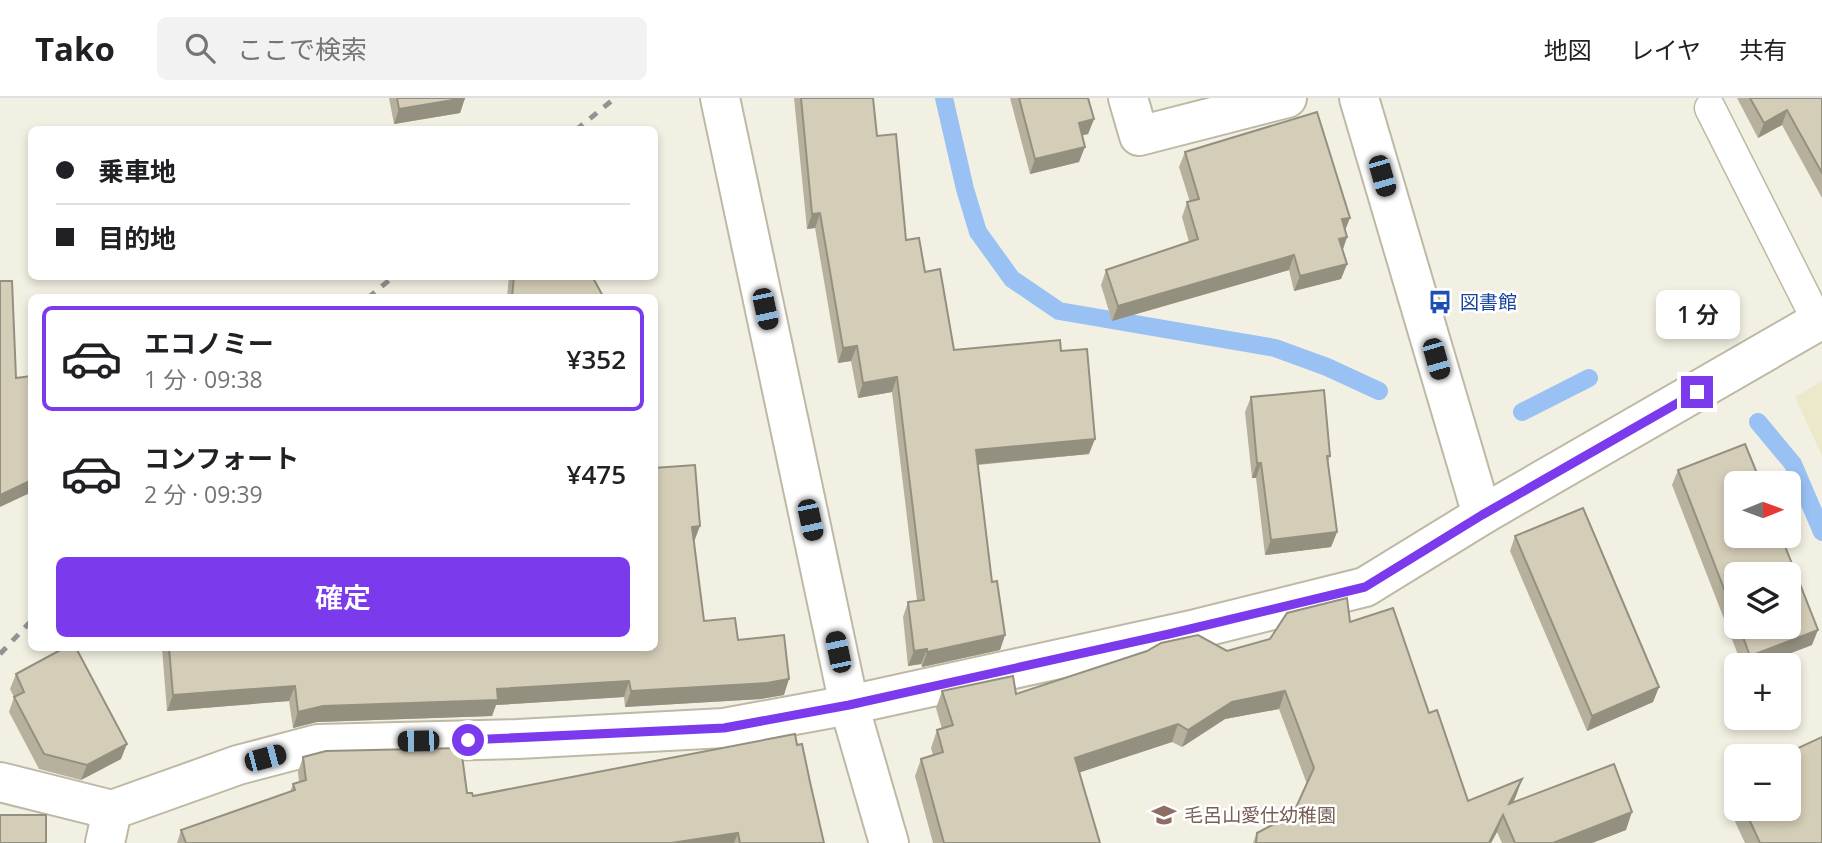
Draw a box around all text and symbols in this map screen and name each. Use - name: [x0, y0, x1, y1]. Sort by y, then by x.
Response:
- search box: [157, 17, 647, 80]
- text: Tako: [35, 26, 115, 71]
- icon: search: [181, 29, 219, 67]
- text: ここで検索: [237, 31, 367, 67]
- text: 地図: [1544, 33, 1592, 66]
- text: レイヤ: [1630, 33, 1701, 66]
- text: 共有: [1739, 33, 1787, 66]
- text: 乗車地: [98, 153, 176, 189]
- car: [1367, 153, 1398, 199]
- text: 目的地: [98, 220, 176, 256]
- car: [751, 286, 780, 332]
- bus stop icon: 図書館: [1426, 288, 1454, 316]
- place label: 図書館: [1460, 289, 1517, 315]
- callout: 1 分: [1655, 290, 1739, 340]
- text: 1 分: [1677, 298, 1719, 330]
- text: エコノミー: [144, 325, 274, 361]
- icon: car: [60, 327, 123, 390]
- car: [1421, 336, 1452, 382]
- text: ¥352: [567, 341, 626, 377]
- text: 1 分 · 09:38: [144, 363, 263, 395]
- route end: [1681, 376, 1713, 408]
- text: コンフォート: [144, 440, 299, 476]
- icon: car: [60, 442, 123, 505]
- text: ¥475: [567, 456, 626, 492]
- north arrow: [1724, 471, 1801, 548]
- map controls: [1724, 471, 1801, 821]
- text: 2 分 · 09:39: [144, 478, 263, 510]
- car: [796, 497, 825, 543]
- button: 確定: [56, 557, 630, 637]
- button: layers: [1724, 562, 1801, 639]
- car: [824, 629, 853, 675]
- button: +: [1724, 653, 1801, 730]
- route start: [452, 724, 484, 756]
- car: [397, 730, 440, 752]
- car: [242, 742, 289, 774]
- button: −: [1724, 744, 1801, 821]
- school or university icon: 毛呂山愛仕幼稚園: [1150, 801, 1178, 829]
- place label: 毛呂山愛仕幼稚園: [1184, 802, 1336, 828]

